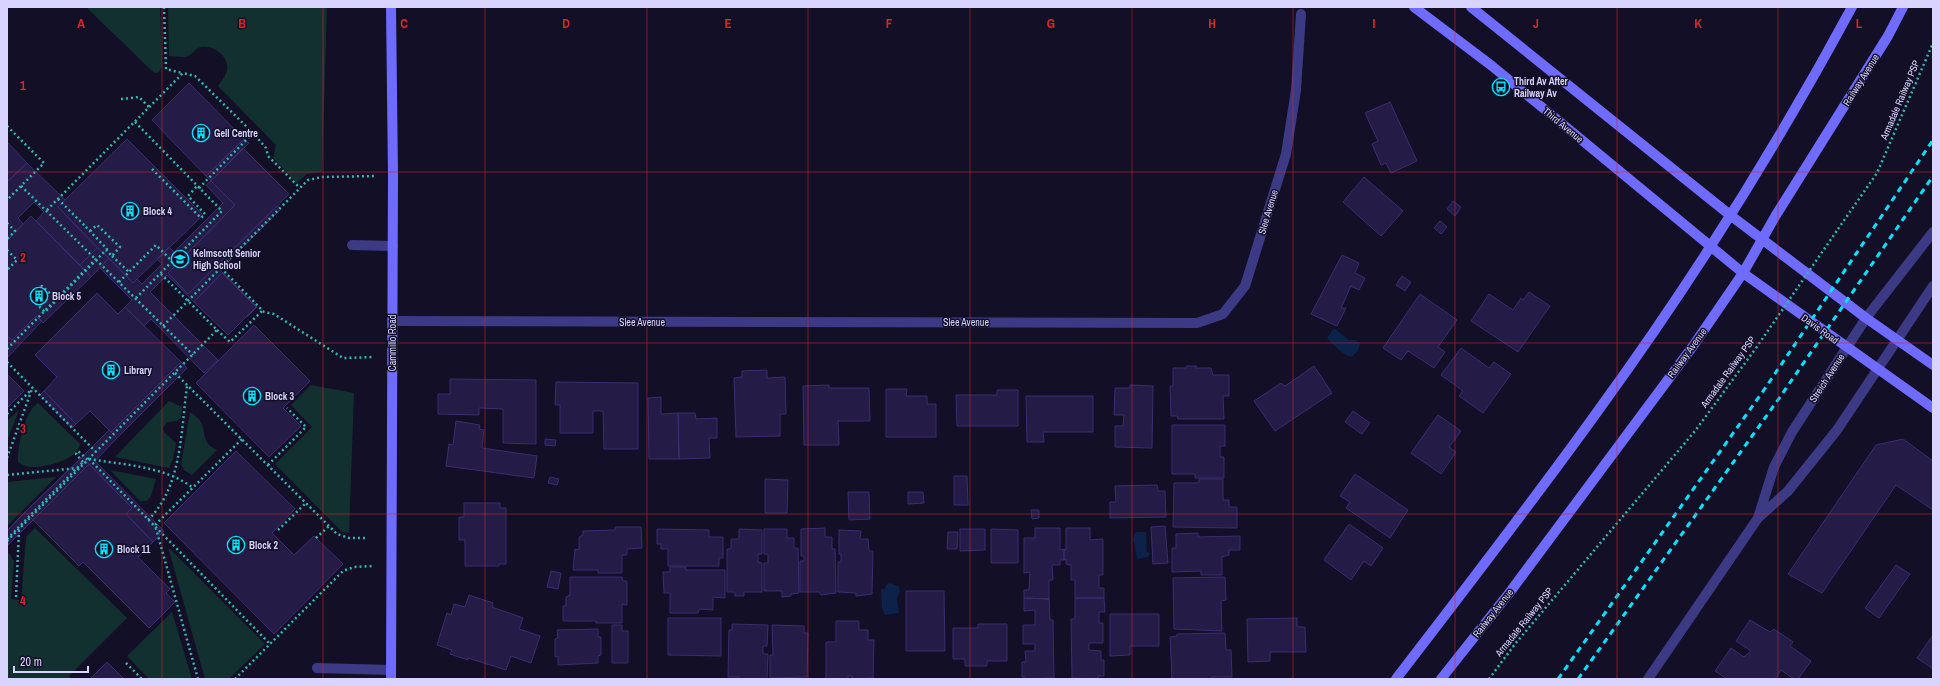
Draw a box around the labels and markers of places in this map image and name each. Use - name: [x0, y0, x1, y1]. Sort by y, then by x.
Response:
- place label: Third Av After Railway Av: [1514, 75, 1569, 100]
- bus stop icon: Third Av After Railway Av: [1491, 77, 1511, 97]
- building icon: Gell Centre: [191, 123, 211, 143]
- place label: Gell Centre: [214, 127, 258, 140]
- building icon: Block 4: [120, 201, 140, 221]
- place label: Block 4: [143, 205, 173, 218]
- place label: Kelmscott Senior High School: [193, 247, 261, 272]
- school or university icon: Kelmscott Senior High School: [170, 249, 190, 269]
- building icon: Block 5: [29, 286, 49, 306]
- place label: Block 5: [52, 290, 82, 303]
- building icon: Library: [101, 360, 121, 380]
- place label: Library: [124, 364, 152, 377]
- building icon: Block 3: [242, 386, 262, 406]
- place label: Block 3: [265, 390, 295, 403]
- building icon: Block 2: [226, 535, 246, 555]
- building icon: Block 11: [94, 539, 114, 559]
- place label: Block 2: [249, 539, 279, 552]
- place label: Block 11: [117, 543, 151, 556]

